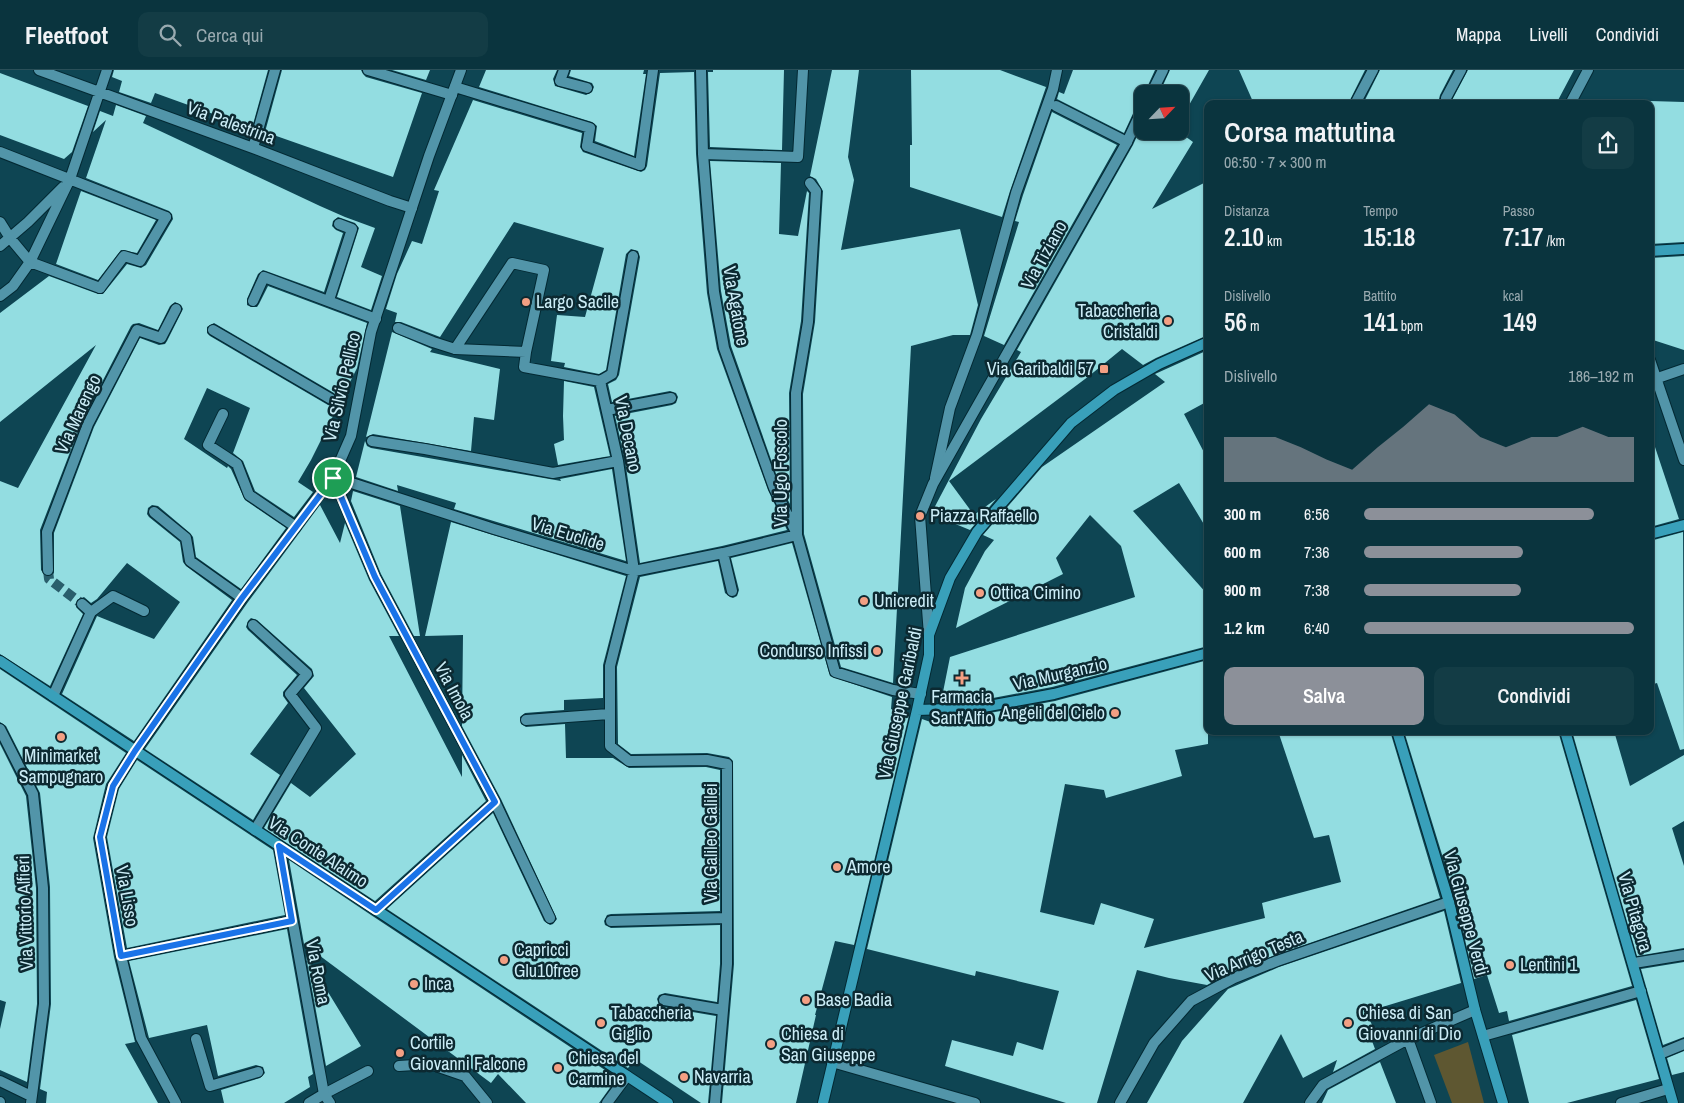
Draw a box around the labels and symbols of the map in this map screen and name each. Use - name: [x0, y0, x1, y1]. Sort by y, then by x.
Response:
- north arrow: [1134, 85, 1189, 140]
- street label: Via Palestrina: [183, 95, 279, 150]
- street label: Via Tiziano: [1015, 216, 1073, 293]
- street label: Via Agatone: [717, 264, 756, 348]
- place label: Largo Sacile: [536, 289, 619, 314]
- marker: Largo Sacile: [520, 296, 532, 308]
- place label: Tabaccheria Cristaldi: [1077, 298, 1158, 344]
- marker: Tabaccheria Cristaldi: [1162, 315, 1174, 327]
- street label: Via Silvio Pellico: [317, 330, 366, 444]
- place label: Via Garibaldi 57: [987, 356, 1094, 381]
- marker: Via Garibaldi 57: [1098, 363, 1110, 375]
- street label: Via Marengo: [48, 370, 107, 457]
- street label: Via Decano: [609, 394, 648, 474]
- street label: Via Ugo Foscolo: [768, 419, 793, 527]
- pin: [312, 457, 354, 499]
- place label: Piazza Raffaello: [930, 503, 1037, 528]
- marker: Piazza Raffaello: [914, 510, 926, 522]
- street label: Via Euclide: [529, 511, 608, 556]
- place label: Ottica Cimino: [990, 580, 1081, 605]
- marker: Ottica Cimino: [974, 587, 986, 599]
- place label: Unicredit: [874, 588, 934, 613]
- marker: Unicredit: [858, 595, 870, 607]
- street label: Via Giuseppe Garibaldi: [871, 625, 928, 781]
- place label: Condurso Infissi: [760, 638, 867, 663]
- marker: Condurso Infissi: [871, 645, 883, 657]
- street label: Via Murganzio: [1010, 651, 1109, 696]
- street label: Via Imola: [429, 657, 480, 724]
- marker: Farmacia Sant'Alfio: [956, 672, 968, 684]
- place label: Farmacia Sant'Alfio: [931, 684, 993, 730]
- place label: Angeli del Cielo: [1000, 700, 1105, 725]
- marker: Angeli del Cielo: [1109, 707, 1121, 719]
- marker: Minimarket Sampugnaro: [55, 731, 67, 743]
- place label: Minimarket Sampugnaro: [19, 743, 103, 789]
- street label: Via Galileo Galilei: [698, 783, 723, 903]
- street label: Via Conte Alaimo: [263, 810, 373, 893]
- street label: Via Giuseppe Verdi: [1438, 848, 1495, 978]
- place label: Amore: [846, 854, 890, 879]
- street label: Via Vittorio Alfieri: [10, 855, 39, 971]
- marker: Amore: [831, 861, 843, 873]
- street label: Via Lisso: [110, 864, 145, 928]
- street label: Via Pitagora: [1612, 869, 1659, 955]
- street label: Via Arrigo Testa: [1201, 924, 1307, 987]
- street label: Via Roma: [300, 937, 337, 1006]
- place label: Capricci Glu10free: [514, 937, 579, 983]
- place label: Lentini 1: [1520, 952, 1578, 977]
- marker: Capricci Glu10free: [498, 954, 510, 966]
- marker: Lentini 1: [1504, 959, 1516, 971]
- place label: Inca: [424, 971, 452, 996]
- marker: Inca: [408, 978, 420, 990]
- place label: Base Badia: [816, 987, 892, 1012]
- marker: Base Badia: [800, 994, 812, 1006]
- place label: Tabaccheria Giglio: [611, 1000, 692, 1046]
- place label: Chiesa di San Giovanni di Dio: [1358, 1000, 1461, 1046]
- marker: Tabaccheria Giglio: [595, 1017, 607, 1029]
- marker: Chiesa di San Giovanni di Dio: [1342, 1017, 1354, 1029]
- place label: Chiesa di San Giuseppe: [781, 1021, 875, 1067]
- place label: Cortile Giovanni Falcone: [410, 1030, 526, 1076]
- marker: Chiesa di San Giuseppe: [765, 1038, 777, 1050]
- place label: Chiesa del Carmine: [568, 1045, 639, 1091]
- marker: Cortile Giovanni Falcone: [394, 1047, 406, 1059]
- marker: Chiesa del Carmine: [552, 1062, 564, 1074]
- place label: Navarria: [694, 1064, 751, 1089]
- marker: Navarria: [678, 1071, 690, 1083]

